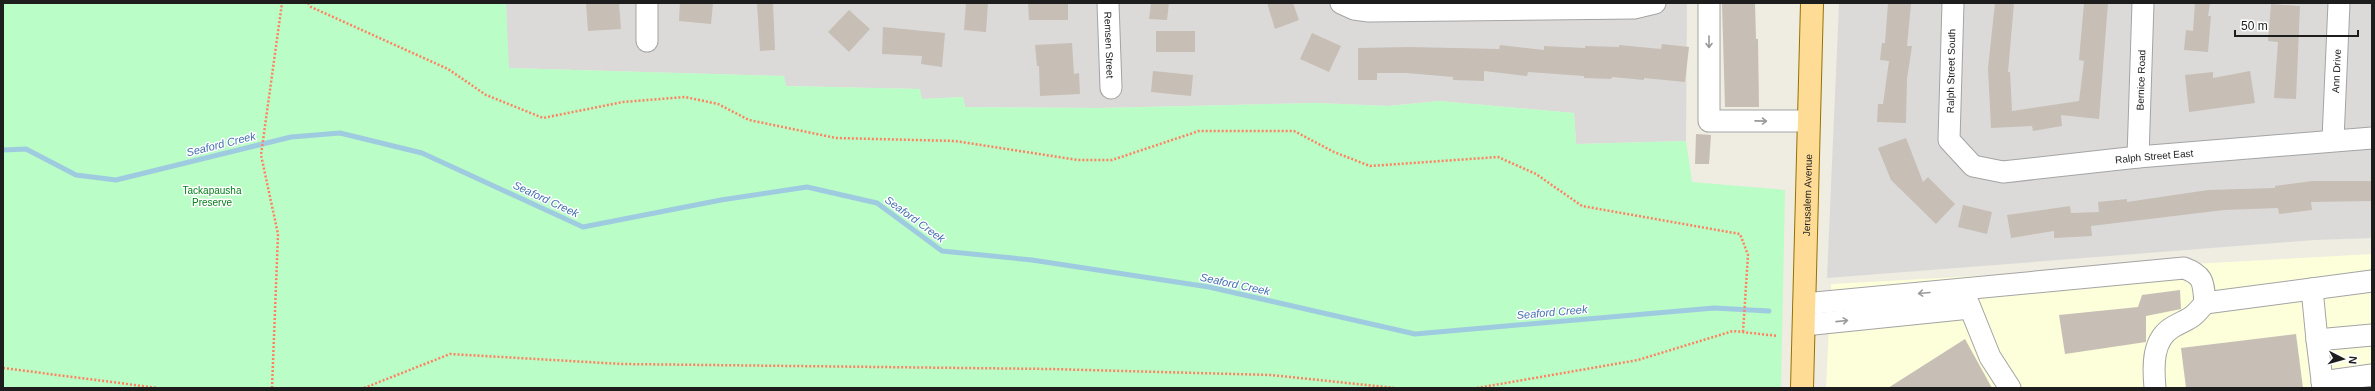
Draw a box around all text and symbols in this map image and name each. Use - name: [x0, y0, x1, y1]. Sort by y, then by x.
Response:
- street label: Remsen Street: [1103, 11, 1116, 79]
- scale bar: [2235, 12, 2358, 38]
- text: 50 m: [2241, 19, 2268, 33]
- street label: Ralph Street South: [1945, 29, 1957, 113]
- one-way arrow: [1705, 35, 1713, 48]
- street label: Ann Drive: [2330, 48, 2342, 93]
- street label: Bernice Road: [2134, 50, 2147, 111]
- one-way arrow: [1754, 117, 1767, 125]
- water label: Seaford Creek: [185, 129, 257, 158]
- street label: Ralph Street East: [2114, 147, 2194, 165]
- street label: Jerusalem Avenue: [1800, 153, 1814, 236]
- water label: Seaford Creek: [511, 179, 581, 220]
- park label: Tackapausha Preserve: [183, 185, 242, 208]
- water label: Seaford Creek: [883, 193, 948, 245]
- water label: Seaford Creek: [1199, 271, 1271, 297]
- one-way arrow: [1918, 289, 1931, 297]
- water label: Seaford Creek: [1516, 303, 1588, 321]
- one-way arrow: [1835, 317, 1848, 325]
- north arrow: [2323, 339, 2363, 379]
- text: N: [2347, 355, 2359, 365]

